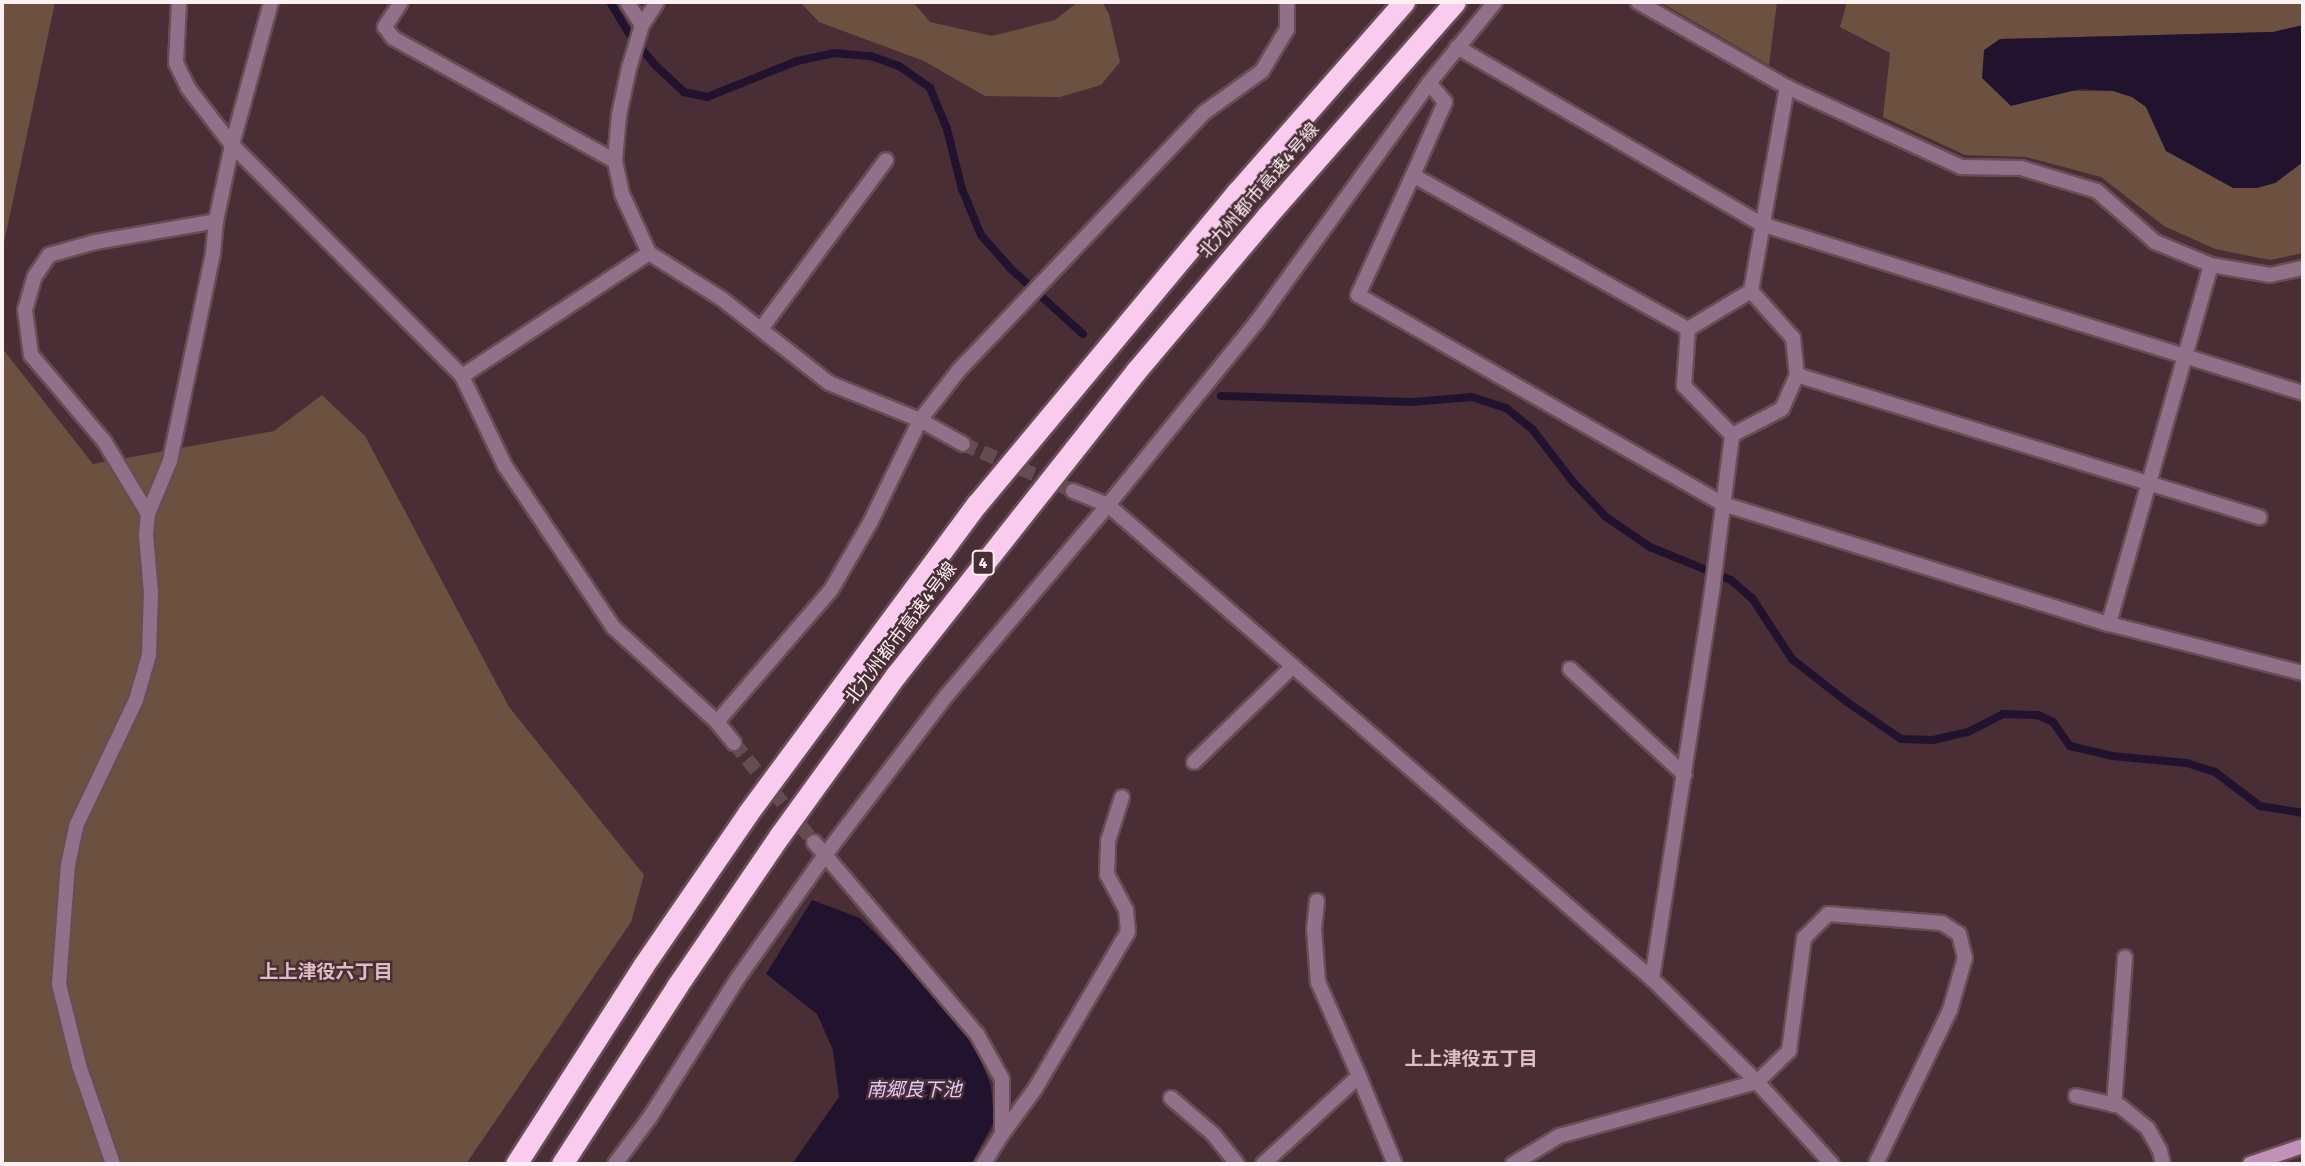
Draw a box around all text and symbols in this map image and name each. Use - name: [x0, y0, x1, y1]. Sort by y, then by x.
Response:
- street label: 北九州都市高速4号線: [1195, 119, 1323, 263]
- road number: 4: [971, 550, 995, 576]
- street label: 北九州都市高速4号線: [841, 558, 961, 708]
- district label: 上上津役六丁目: [260, 962, 392, 984]
- district label: 上上津役五丁目: [1405, 1049, 1537, 1071]
- water label: 南郷良下池: [867, 1080, 961, 1102]

